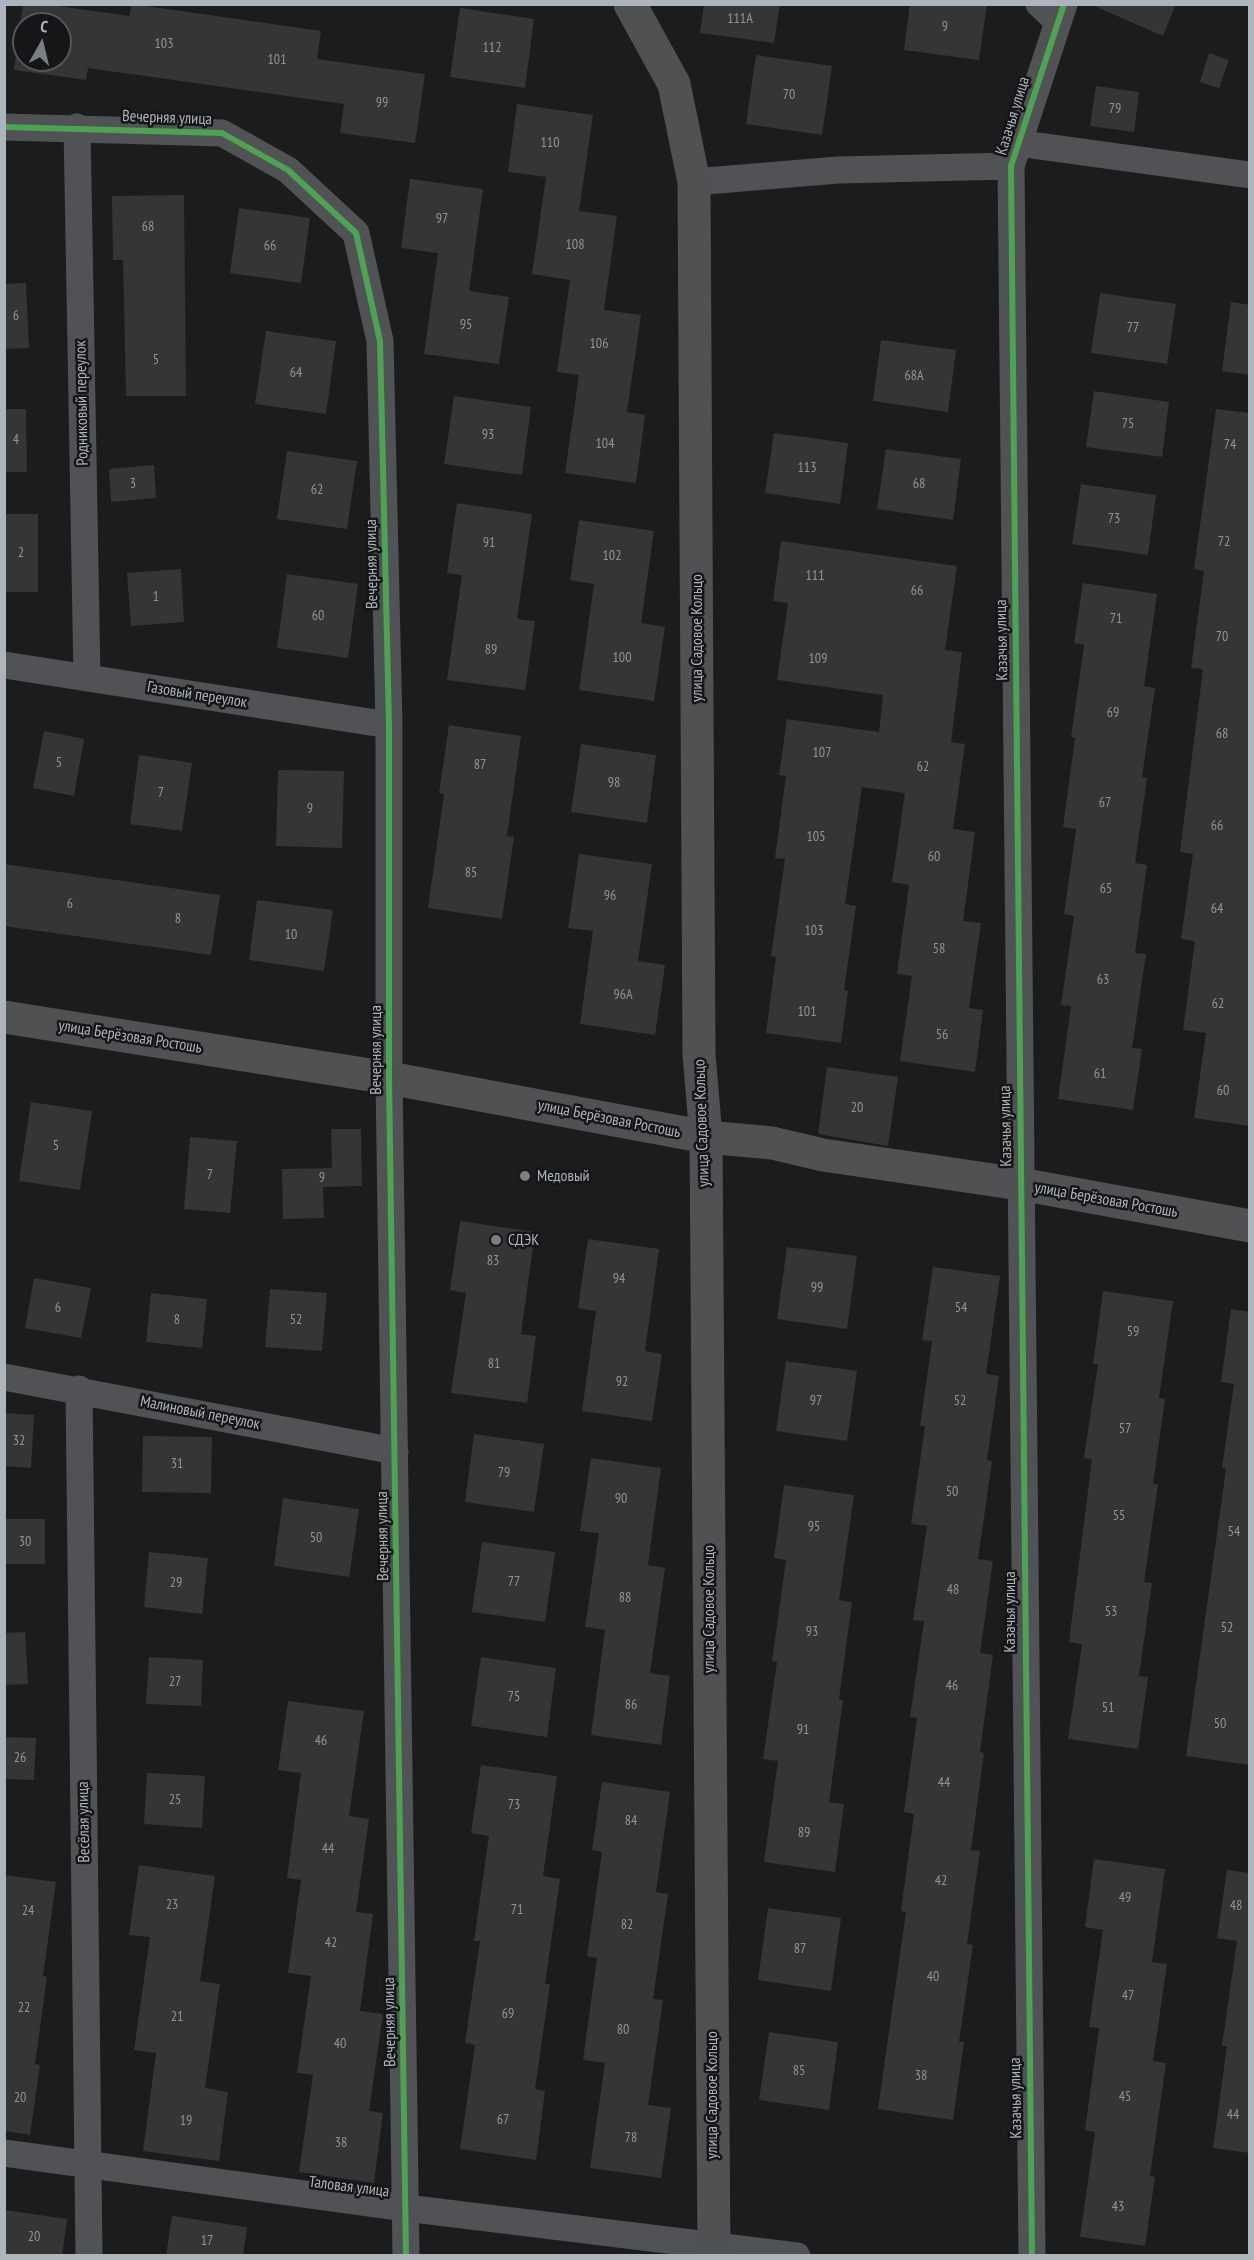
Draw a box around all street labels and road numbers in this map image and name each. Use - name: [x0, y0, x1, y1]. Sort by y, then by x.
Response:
- street label: Казачья улица: [992, 74, 1034, 158]
- street label: Вечерняя улица: [122, 107, 212, 129]
- street label: Родниковый переулок: [71, 340, 93, 466]
- street label: Вечерняя улица: [362, 519, 382, 609]
- street label: улица Садовое Кольцо: [687, 574, 707, 702]
- street label: Казачья улица: [992, 599, 1012, 681]
- street label: Газовый переулок: [146, 678, 248, 712]
- street label: Вечерняя улица: [366, 1005, 386, 1095]
- street label: улица Берёзовая Ростошь: [57, 1016, 203, 1058]
- street label: улица Садовое Кольцо: [690, 1059, 714, 1187]
- street label: Казачья улица: [996, 1085, 1016, 1167]
- street label: улица Берёзовая Ростошь: [536, 1096, 682, 1142]
- street label: улица Берёзовая Ростошь: [1033, 1178, 1179, 1222]
- street label: Малиновый переулок: [138, 1392, 262, 1434]
- street label: Вечерняя улица: [373, 1491, 393, 1581]
- street label: улица Садовое Кольцо: [699, 1545, 719, 1673]
- street label: Казачья улица: [1000, 1571, 1020, 1653]
- street label: Весёлая улица: [74, 1781, 94, 1863]
- street label: Вечерняя улица: [380, 1977, 400, 2067]
- street label: улица Садовое Кольцо: [702, 2031, 722, 2159]
- street label: Казачья улица: [1006, 2057, 1026, 2139]
- street label: Таловая улица: [308, 2173, 390, 2201]

